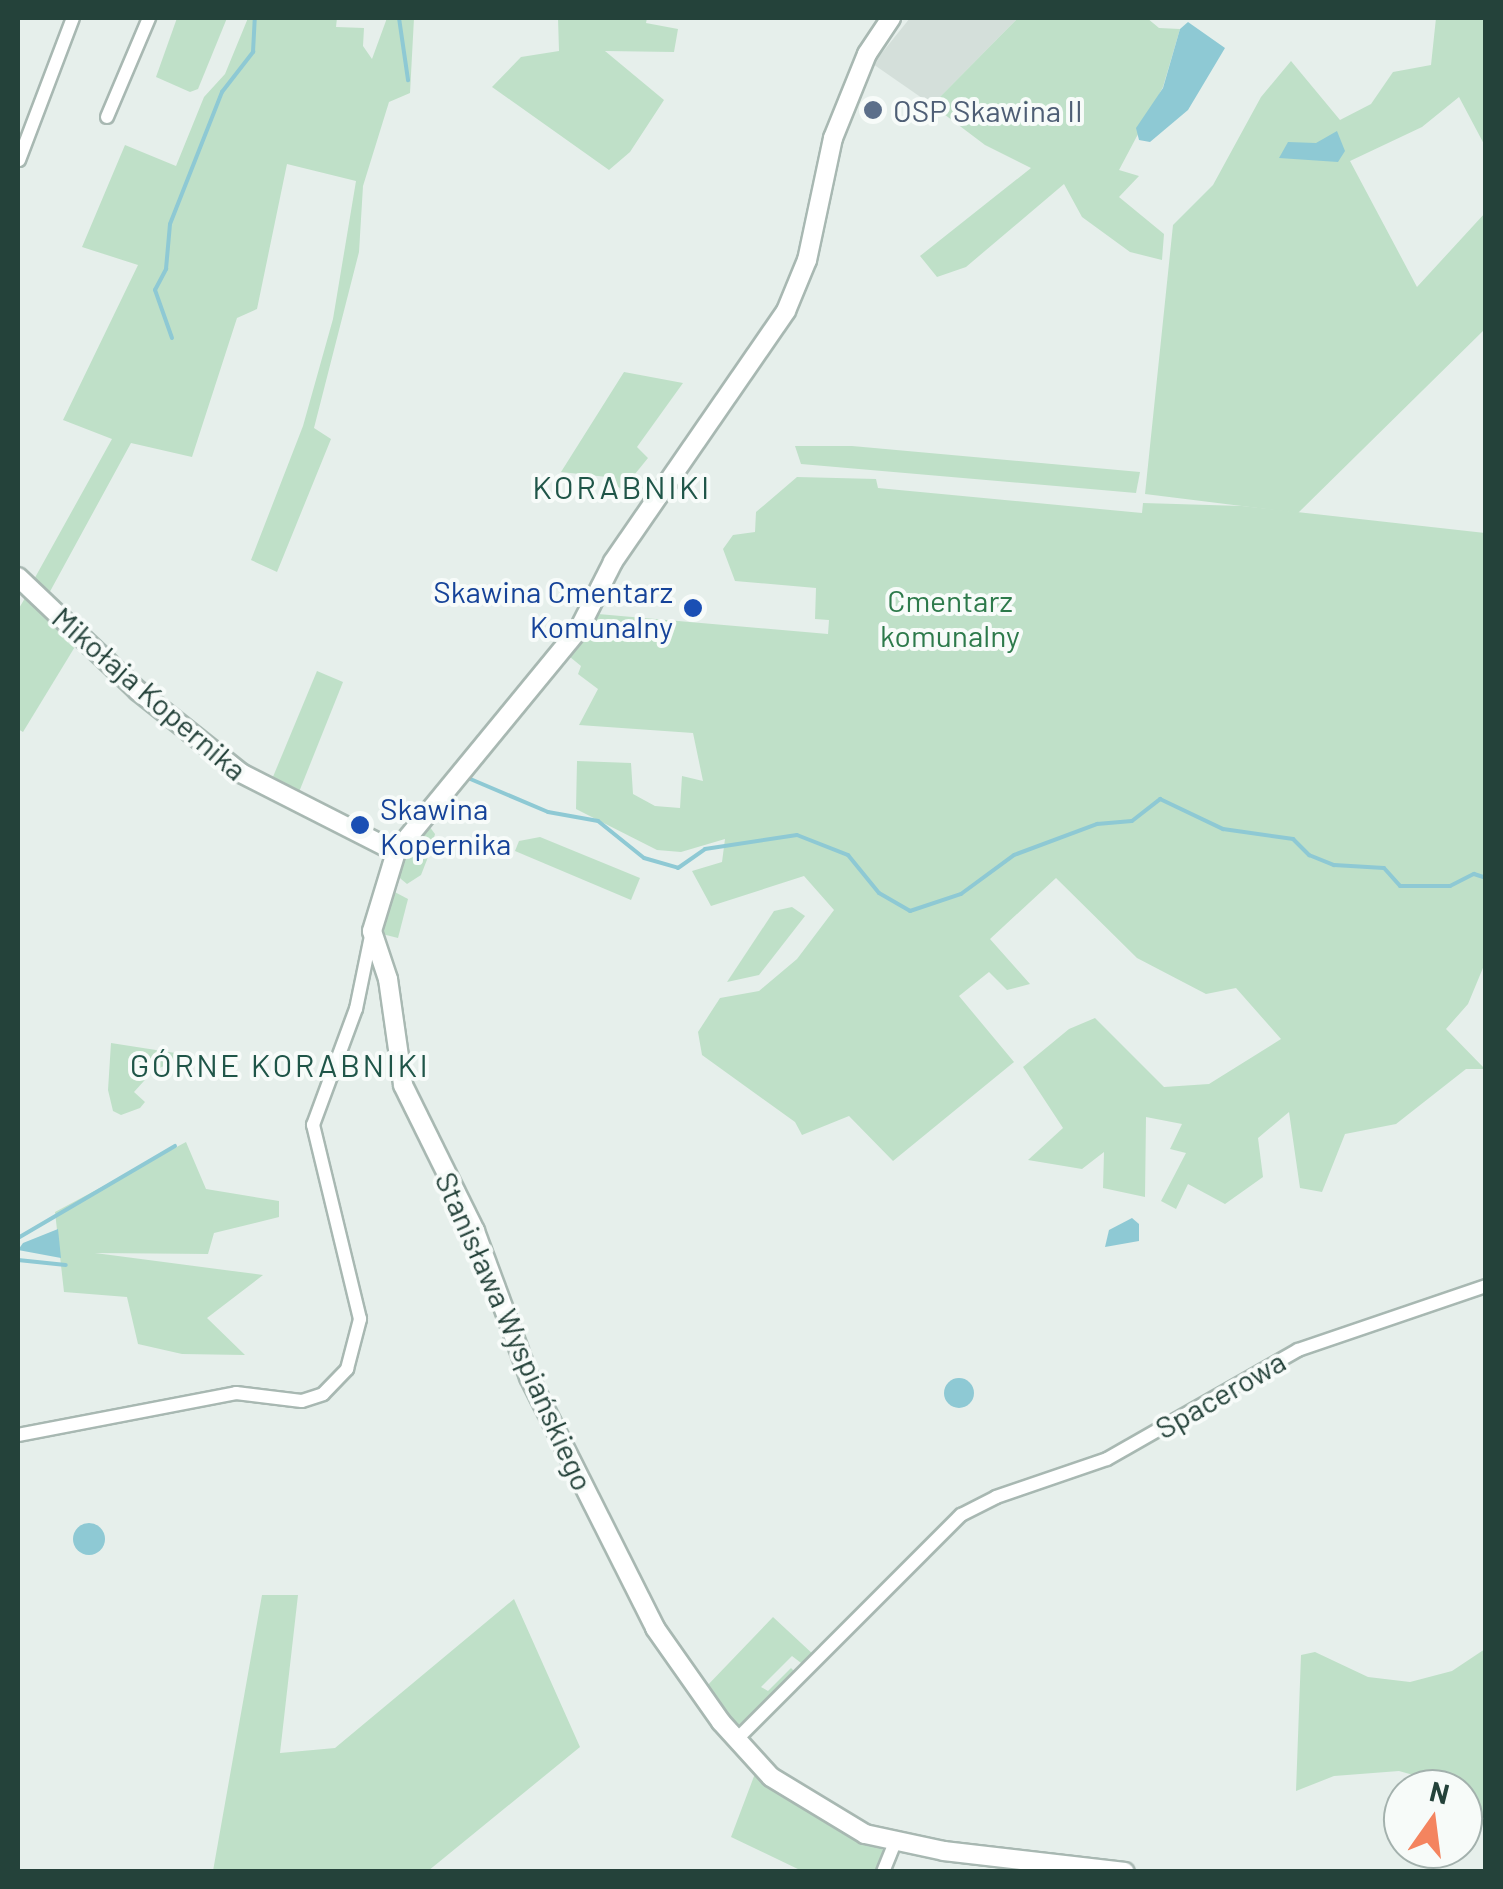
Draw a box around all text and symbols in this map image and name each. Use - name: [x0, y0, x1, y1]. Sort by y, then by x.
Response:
- place label: OSP Skawina II: [893, 92, 1083, 128]
- marker: OSP Skawina II: [862, 99, 884, 121]
- district label: KORABNIKI: [532, 467, 712, 505]
- place label: Skawina Cmentarz Komunalny: [433, 573, 673, 644]
- park label: Cmentarz komunalny: [880, 582, 1020, 652]
- marker: Skawina Cmentarz Komunalny: [682, 597, 704, 619]
- street label: Mikołaja Kopernika: [46, 599, 254, 787]
- place label: Skawina Kopernika: [380, 790, 511, 860]
- marker: Skawina Kopernika: [349, 814, 371, 836]
- district label: GÓRNE KORABNIKI: [130, 1045, 430, 1083]
- street label: Stanisława Wyspiańskiego: [428, 1166, 602, 1496]
- street label: Spacerowa: [1149, 1342, 1291, 1446]
- north arrow: [1383, 1769, 1483, 1869]
- text: N: [1427, 1773, 1453, 1811]

